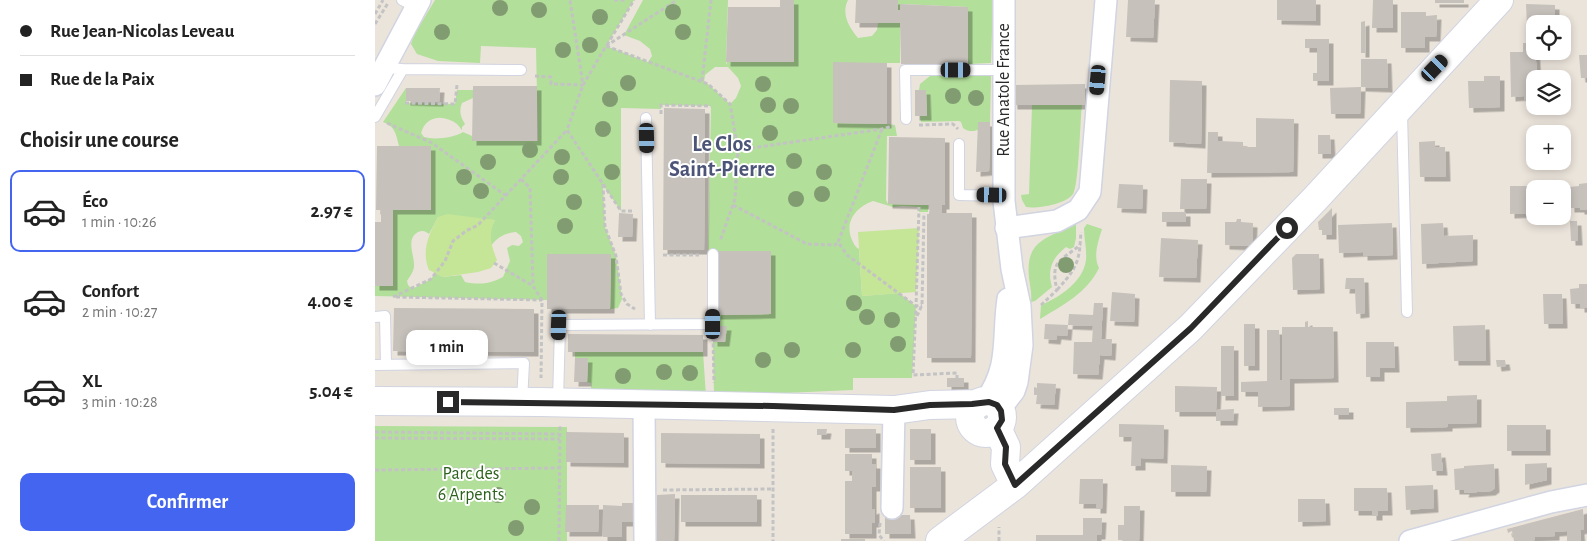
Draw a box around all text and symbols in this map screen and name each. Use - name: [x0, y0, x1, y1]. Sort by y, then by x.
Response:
- map controls: [1526, 15, 1571, 225]
- button: locate: [1526, 15, 1571, 60]
- text: Rue Jean-Nicolas Leveau: [50, 22, 234, 41]
- street label: Rue Anatole France: [995, 23, 1013, 157]
- car: [1419, 52, 1450, 84]
- car: [941, 63, 971, 78]
- car: [1089, 64, 1106, 96]
- text: Rue de la Paix: [50, 70, 154, 89]
- button: layers: [1526, 70, 1571, 115]
- car: [639, 123, 654, 153]
- button: +: [1526, 125, 1571, 170]
- text: Choisir une course: [20, 129, 179, 151]
- district label: Le Clos Saint-Pierre: [669, 133, 775, 180]
- button: −: [1526, 180, 1571, 225]
- car: [976, 187, 1007, 203]
- icon: car: [22, 189, 67, 234]
- text: Éco: [82, 192, 108, 211]
- text: 2.97 €: [311, 202, 353, 221]
- text: 1 min · 10:26: [82, 214, 156, 230]
- route start: [1276, 217, 1298, 239]
- icon: car: [22, 279, 67, 324]
- text: Confort: [82, 282, 139, 301]
- text: 4.00 €: [308, 292, 353, 311]
- text: 2 min · 10:27: [82, 304, 157, 320]
- car: [705, 309, 720, 339]
- car: [550, 310, 567, 340]
- callout: 1 min: [407, 330, 489, 364]
- text: 1 min: [430, 339, 464, 355]
- icon: car: [22, 369, 67, 414]
- text: XL: [82, 372, 102, 391]
- text: 5.04 €: [309, 382, 353, 401]
- route end: [437, 391, 459, 413]
- text: 3 min · 10:28: [82, 394, 158, 410]
- park label: Parc des 6 Arpents: [438, 465, 504, 504]
- button: Confirmer: [20, 473, 355, 531]

